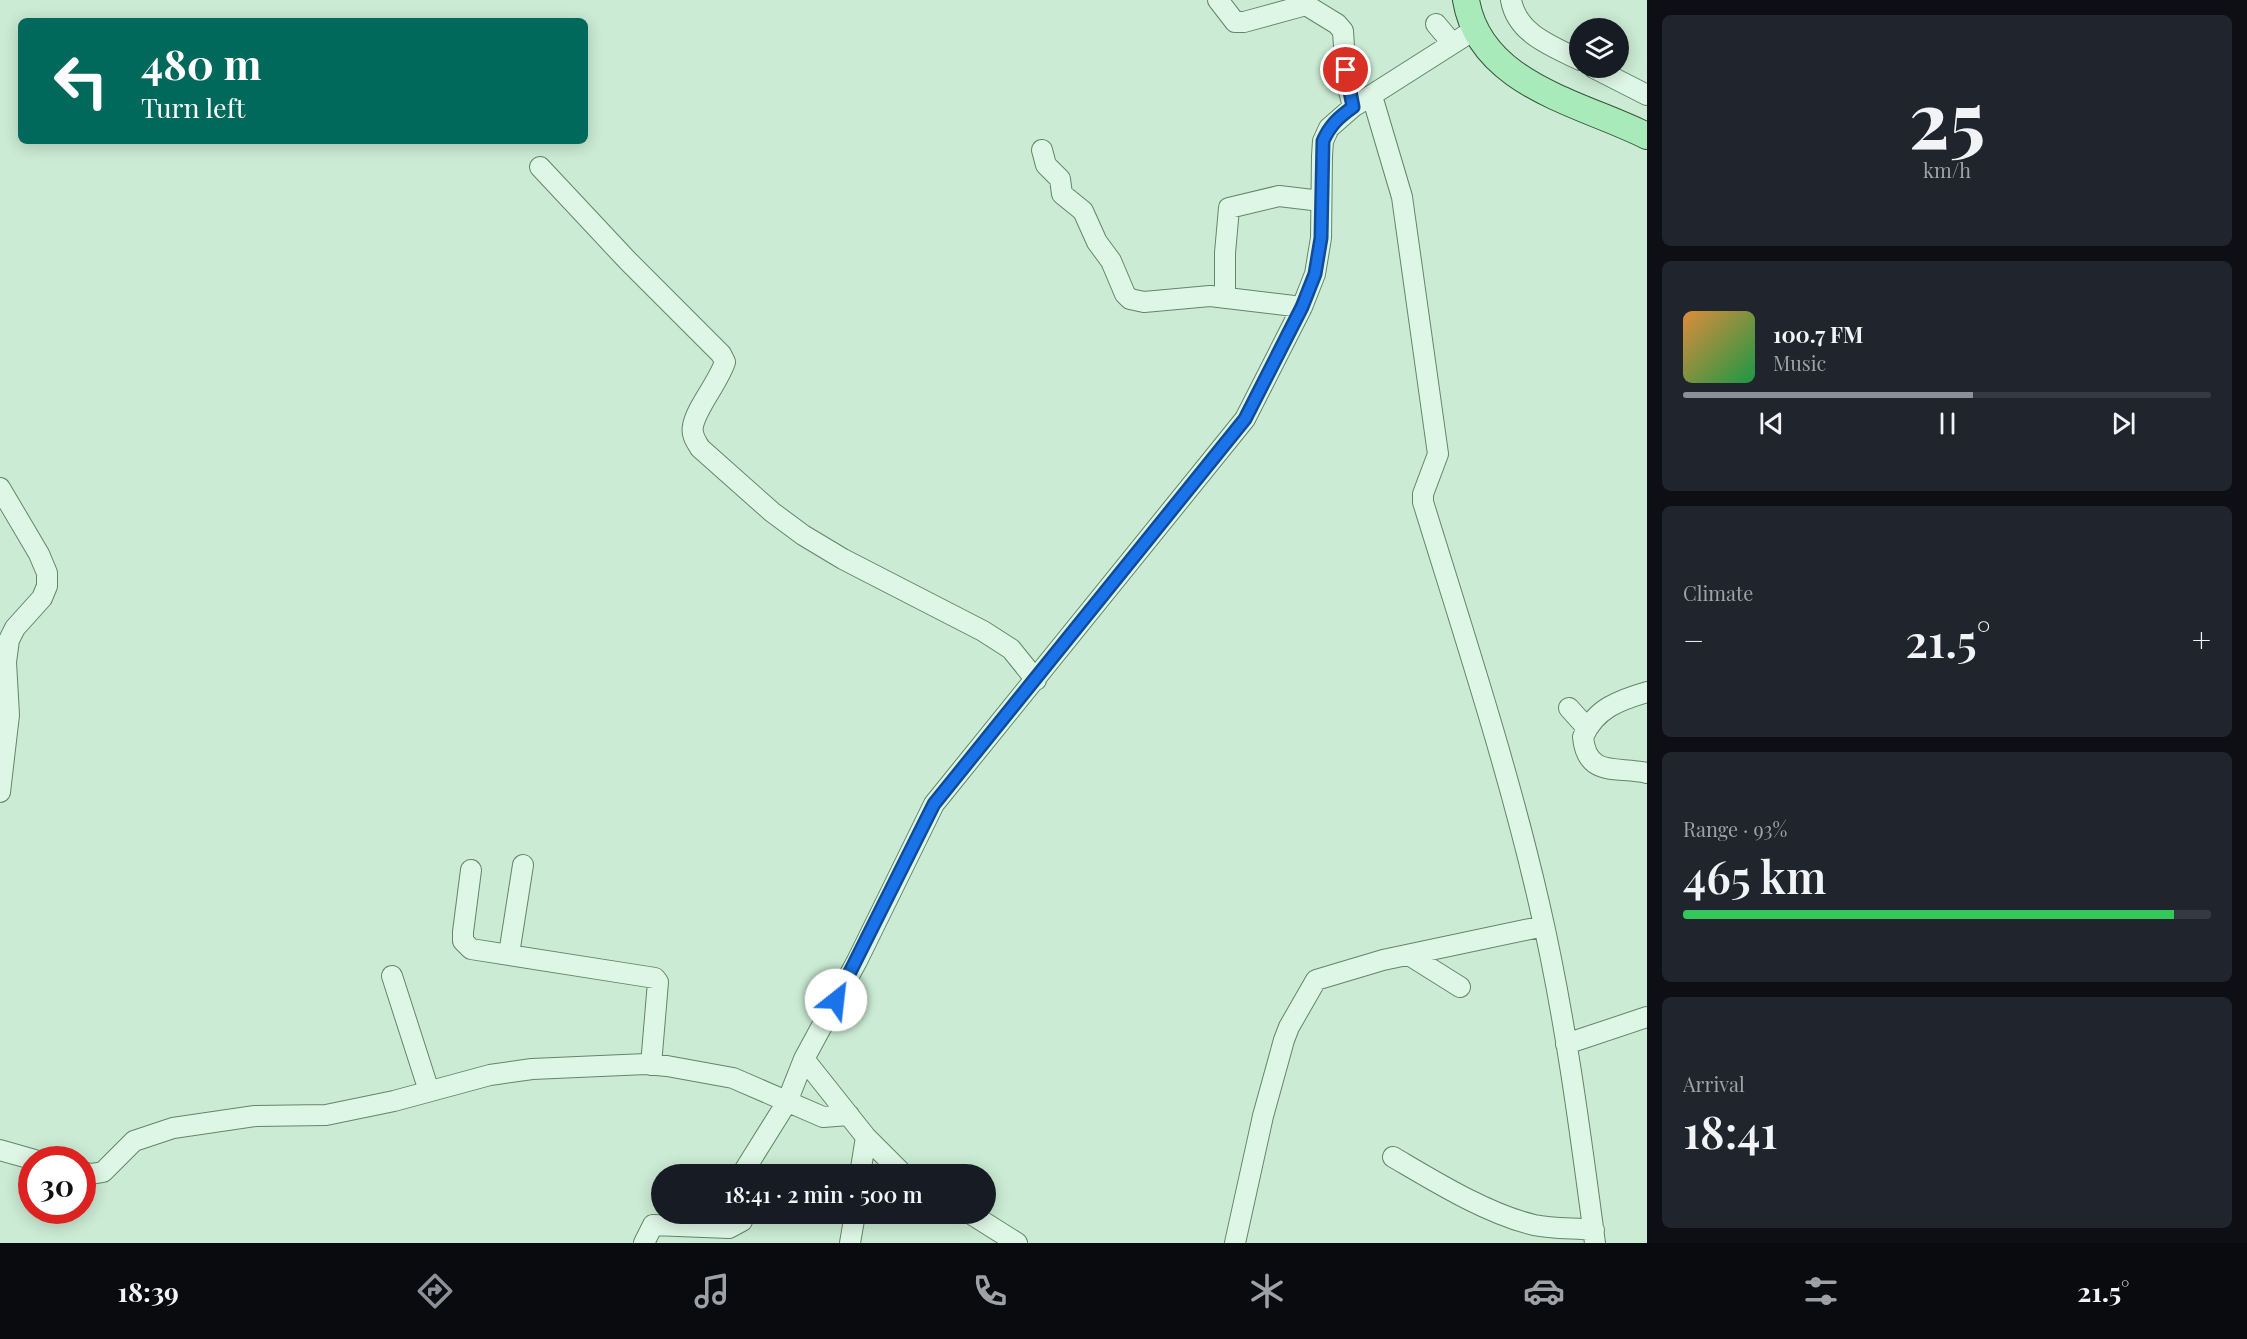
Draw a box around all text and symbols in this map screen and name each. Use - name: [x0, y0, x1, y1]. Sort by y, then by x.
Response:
- map controls: [1569, 18, 1629, 78]
- button: layers: [1569, 18, 1629, 78]
- text: 480 m: [141, 35, 262, 91]
- icon: left: [42, 42, 120, 120]
- pin: [1320, 44, 1371, 95]
- icon: arrive: [1329, 53, 1362, 86]
- text: 25: [1909, 65, 1985, 169]
- text: Turn left: [141, 89, 245, 125]
- text: km/h: [1923, 156, 1971, 183]
- text: 100.7 FM: [1773, 319, 1863, 349]
- text: Music: [1773, 349, 1826, 376]
- icon: previous: [1755, 407, 1788, 440]
- icon: pause: [1931, 407, 1964, 440]
- icon: next: [2107, 407, 2140, 440]
- text: Climate: [1683, 579, 1753, 606]
- text: 21.5°: [1905, 609, 1991, 669]
- text: −: [1683, 617, 1704, 661]
- text: +: [2192, 617, 2211, 661]
- text: Range · 93%: [1683, 815, 1787, 842]
- text: 465 km: [1683, 845, 1826, 905]
- position arrow: [804, 968, 868, 1032]
- text: Arrival: [1683, 1070, 1745, 1097]
- text: 18:41: [1683, 1100, 1778, 1160]
- speed limit sign: 30: [18, 1146, 96, 1224]
- text: 18:41 · 2 min · 500 m: [724, 1179, 923, 1209]
- icon: directions: [414, 1270, 456, 1312]
- icon: music: [691, 1270, 733, 1312]
- icon: phone: [969, 1270, 1011, 1312]
- icon: climate: [1246, 1270, 1288, 1312]
- icon: car: [1523, 1270, 1565, 1312]
- icon: filters: [1800, 1270, 1842, 1312]
- text: 18:39: [118, 1273, 179, 1309]
- text: 21.5°: [2077, 1273, 2129, 1309]

